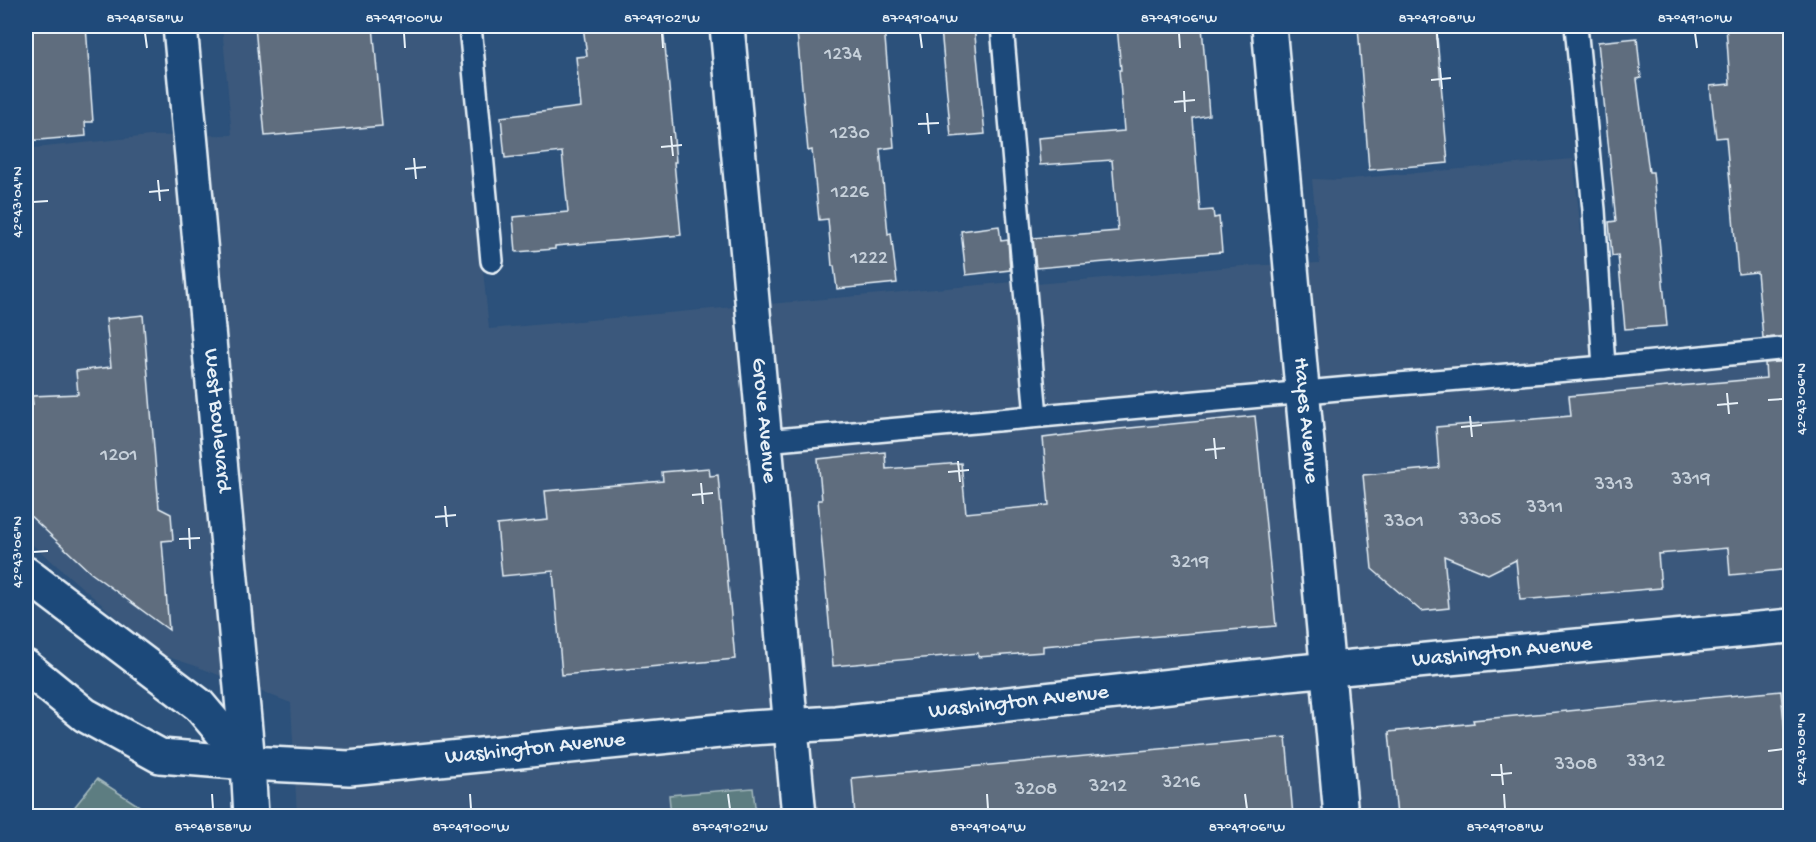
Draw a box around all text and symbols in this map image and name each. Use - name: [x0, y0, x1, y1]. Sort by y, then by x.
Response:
- text: 87°48'58"W: [107, 10, 184, 28]
- text: 87°49'00"W: [365, 10, 443, 28]
- text: 87°49'02"W: [624, 10, 700, 28]
- text: 87°49'04"W: [882, 10, 958, 28]
- text: 87°49'06"W: [1141, 10, 1217, 28]
- text: 87°49'08"W: [1399, 10, 1476, 28]
- text: 87°49'10"W: [1658, 10, 1733, 28]
- house number: 1234: [823, 44, 862, 67]
- house number: 1230: [829, 123, 870, 146]
- text: 42°43'04"N: [9, 166, 27, 238]
- house number: 1226: [830, 182, 870, 205]
- house number: 1222: [849, 248, 888, 271]
- street label: West Boulevard: [197, 347, 236, 495]
- street label: Hayes Avenue: [1286, 356, 1324, 485]
- street label: Grove Avenue: [744, 357, 782, 485]
- text: 42°43'06"N: [1793, 363, 1811, 435]
- house number: 1201: [99, 445, 138, 468]
- house number: 3319: [1671, 469, 1710, 492]
- house number: 3313: [1593, 474, 1634, 497]
- house number: 3311: [1526, 497, 1563, 520]
- house number: 3305: [1458, 509, 1501, 532]
- house number: 3301: [1383, 511, 1424, 534]
- text: 42°43'06"N: [9, 516, 27, 588]
- house number: 3219: [1170, 552, 1209, 575]
- street label: Washington Avenue: [1411, 632, 1594, 674]
- street label: Washington Avenue: [927, 680, 1111, 726]
- text: 42°43'08"N: [1793, 712, 1811, 785]
- street label: Washington Avenue: [444, 727, 627, 771]
- house number: 3312: [1626, 751, 1666, 774]
- house number: 3308: [1553, 754, 1598, 777]
- house number: 3216: [1161, 772, 1201, 795]
- house number: 3212: [1088, 776, 1127, 799]
- house number: 3208: [1014, 779, 1057, 802]
- text: 87°48'58"W: [175, 819, 252, 837]
- text: 87°49'00"W: [432, 819, 510, 837]
- text: 87°49'02"W: [692, 819, 768, 837]
- text: 87°49'04"W: [950, 819, 1026, 837]
- text: 87°49'06"W: [1209, 819, 1285, 837]
- text: 87°49'08"W: [1467, 819, 1544, 837]

